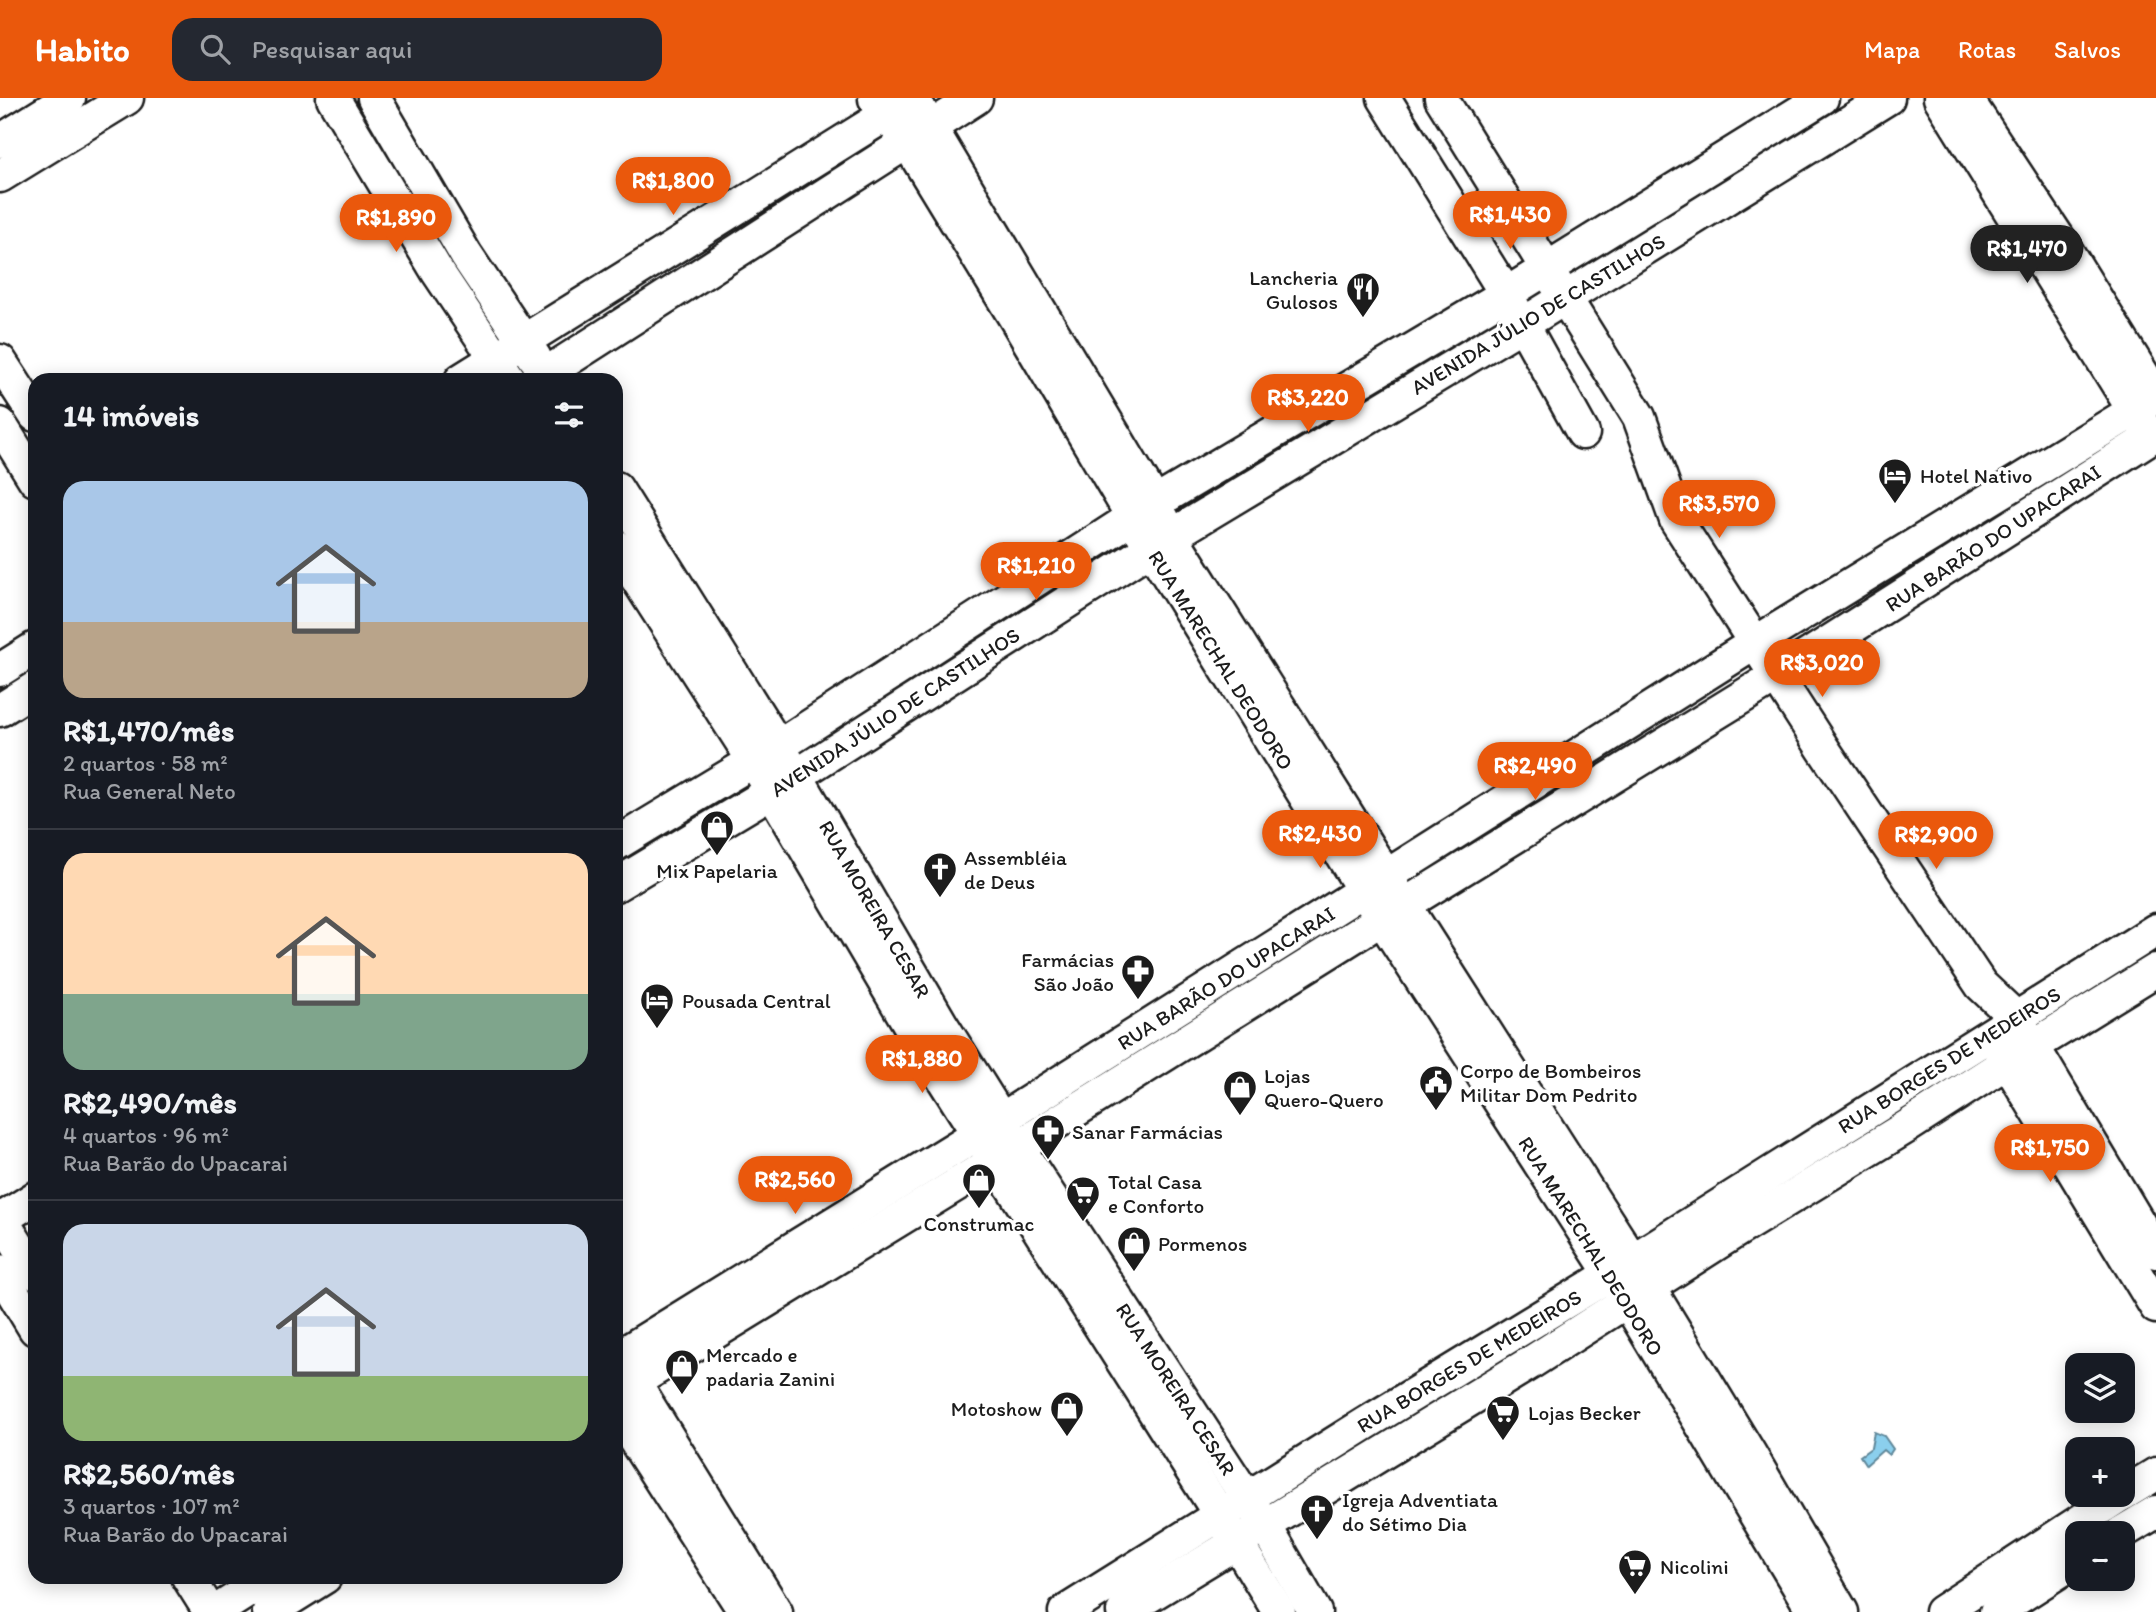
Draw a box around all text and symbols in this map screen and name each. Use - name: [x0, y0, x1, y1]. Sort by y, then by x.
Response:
- search box: [172, 18, 662, 81]
- text: Habito: [35, 30, 130, 69]
- icon: search: [196, 30, 234, 68]
- text: Pesquisar aqui: [252, 33, 412, 65]
- text: Mapa: [1864, 35, 1920, 64]
- text: Rotas: [1958, 35, 2016, 64]
- text: Salvos: [2054, 35, 2121, 64]
- pin: R$1,800: [608, 158, 738, 217]
- text: R$1,800: [632, 166, 714, 194]
- pin: R$1,430: [1445, 192, 1575, 251]
- pin: R$1,890: [331, 194, 461, 254]
- text: R$1,430: [1469, 200, 1551, 228]
- text: R$1,890: [356, 203, 436, 231]
- pin: R$1,470: [1962, 226, 2092, 285]
- street label: AVENIDA JÚLIO DE CASTILHOS: [1407, 228, 1669, 400]
- text: R$1,470: [1986, 234, 2068, 262]
- place label: Lancheria Gulosos: [1249, 265, 1338, 314]
- restaurant icon: Lancheria Gulosos: [1344, 270, 1382, 319]
- pin: R$3,220: [1243, 374, 1373, 434]
- text: R$3,220: [1267, 383, 1349, 411]
- icon: filters: [550, 396, 588, 434]
- text: 14 imóveis: [63, 397, 199, 434]
- hotel icon: Hotel Nativo: [1876, 456, 1914, 505]
- street label: RUA BARÃO DO UPACARAI: [1881, 459, 2105, 617]
- place label: Hotel Nativo: [1920, 463, 2032, 488]
- pin: R$3,570: [1654, 480, 1784, 540]
- text: R$3,570: [1678, 489, 1760, 517]
- icon: home: [263, 526, 389, 652]
- pin: R$1,210: [971, 542, 1101, 602]
- street label: RUA MARECHAL DEODORO: [1143, 546, 1299, 774]
- text: R$1,210: [997, 551, 1075, 579]
- street label: AVENIDA JÚLIO DE CASTILHOS: [766, 622, 1024, 802]
- pin: R$3,020: [1757, 640, 1887, 699]
- text: R$3,020: [1780, 648, 1864, 676]
- text: R$1,470/mês: [63, 712, 234, 749]
- pin: R$2,490: [1470, 742, 1600, 802]
- text: 2 quartos · 58 m²: [63, 749, 228, 777]
- text: R$2,490: [1493, 751, 1577, 779]
- text: Rua General Neto: [63, 777, 236, 805]
- shop icon: Mix Papelaria: [698, 808, 736, 857]
- pin: R$2,430: [1255, 810, 1385, 870]
- pin: R$2,900: [1871, 812, 2001, 871]
- street label: RUA MOREIRA CESAR: [814, 816, 936, 1002]
- text: R$2,430: [1278, 819, 1362, 847]
- text: R$2,900: [1894, 820, 1978, 848]
- place label: Assembléia de Deus: [964, 845, 1067, 894]
- church icon: Assembléia de Deus: [921, 850, 959, 899]
- place label: Mix Papelaria: [656, 858, 778, 883]
- icon: home: [263, 898, 389, 1024]
- street label: RUA BARÃO DO UPACARAI: [1113, 901, 1339, 1055]
- place label: Farmácias São João: [1021, 947, 1114, 996]
- pharmacy icon: Farmácias São João: [1119, 952, 1157, 1001]
- hotel icon: Pousada Central: [638, 981, 676, 1030]
- street label: RUA BORGES DE MEDEIROS: [1833, 981, 2065, 1139]
- place label: Pousada Central: [682, 988, 831, 1013]
- pin: R$1,880: [857, 1035, 987, 1095]
- text: R$1,880: [881, 1044, 963, 1072]
- place label: Corpo de Bombeiros Militar Dom Pedrito: [1460, 1058, 1641, 1107]
- place label: Lojas Quero-Quero: [1264, 1063, 1384, 1112]
- public building icon: Corpo de Bombeiros Militar Dom Pedrito: [1417, 1063, 1455, 1112]
- shop icon: Lojas Quero-Quero: [1221, 1068, 1259, 1117]
- text: R$2,490/mês: [63, 1084, 237, 1121]
- pharmacy icon: Sanar Farmácias: [1029, 1112, 1067, 1161]
- place label: Sanar Farmácias: [1072, 1119, 1223, 1144]
- text: 4 quartos · 96 m²: [63, 1121, 229, 1149]
- pin: R$1,750: [1985, 1124, 2115, 1184]
- street label: RUA MARECHAL DEODORO: [1513, 1132, 1669, 1360]
- text: R$1,750: [2010, 1133, 2090, 1161]
- text: Rua Barão do Upacarai: [63, 1149, 288, 1177]
- pin: R$2,560: [730, 1156, 860, 1216]
- shop icon: Construmac: [960, 1161, 998, 1210]
- text: R$2,560: [754, 1165, 836, 1193]
- place label: Total Casa e Conforto: [1108, 1169, 1204, 1218]
- supermarket icon: Total Casa e Conforto: [1064, 1174, 1102, 1223]
- place label: Construmac: [924, 1211, 1035, 1236]
- shop icon: Pormenos: [1115, 1224, 1153, 1273]
- place label: Pormenos: [1158, 1231, 1247, 1256]
- icon: home: [263, 1269, 389, 1395]
- street label: RUA BORGES DE MEDEIROS: [1352, 1284, 1586, 1438]
- street label: RUA MOREIRA CESAR: [1111, 1298, 1241, 1480]
- place label: Mercado e padaria Zanini: [706, 1342, 835, 1391]
- shop icon: Mercado e padaria Zanini: [663, 1347, 701, 1396]
- map controls: [2065, 1353, 2135, 1591]
- button: layers: [2065, 1353, 2135, 1423]
- shop icon: Motoshow: [1048, 1389, 1086, 1438]
- supermarket icon: Lojas Becker: [1484, 1393, 1522, 1442]
- place label: Motoshow: [951, 1396, 1042, 1421]
- place label: Lojas Becker: [1528, 1400, 1641, 1425]
- button: +: [2065, 1437, 2135, 1507]
- text: R$2,560/mês: [63, 1455, 235, 1492]
- place label: Igreja Adventiata do Sétimo Dia: [1342, 1487, 1498, 1536]
- text: 3 quartos · 107 m²: [63, 1492, 240, 1520]
- church icon: Igreja Adventiata do Sétimo Dia: [1298, 1492, 1336, 1541]
- text: Rua Barão do Upacarai: [63, 1520, 288, 1548]
- button: −: [2065, 1521, 2135, 1591]
- supermarket icon: Nicolini: [1616, 1547, 1654, 1596]
- place label: Nicolini: [1660, 1554, 1729, 1579]

